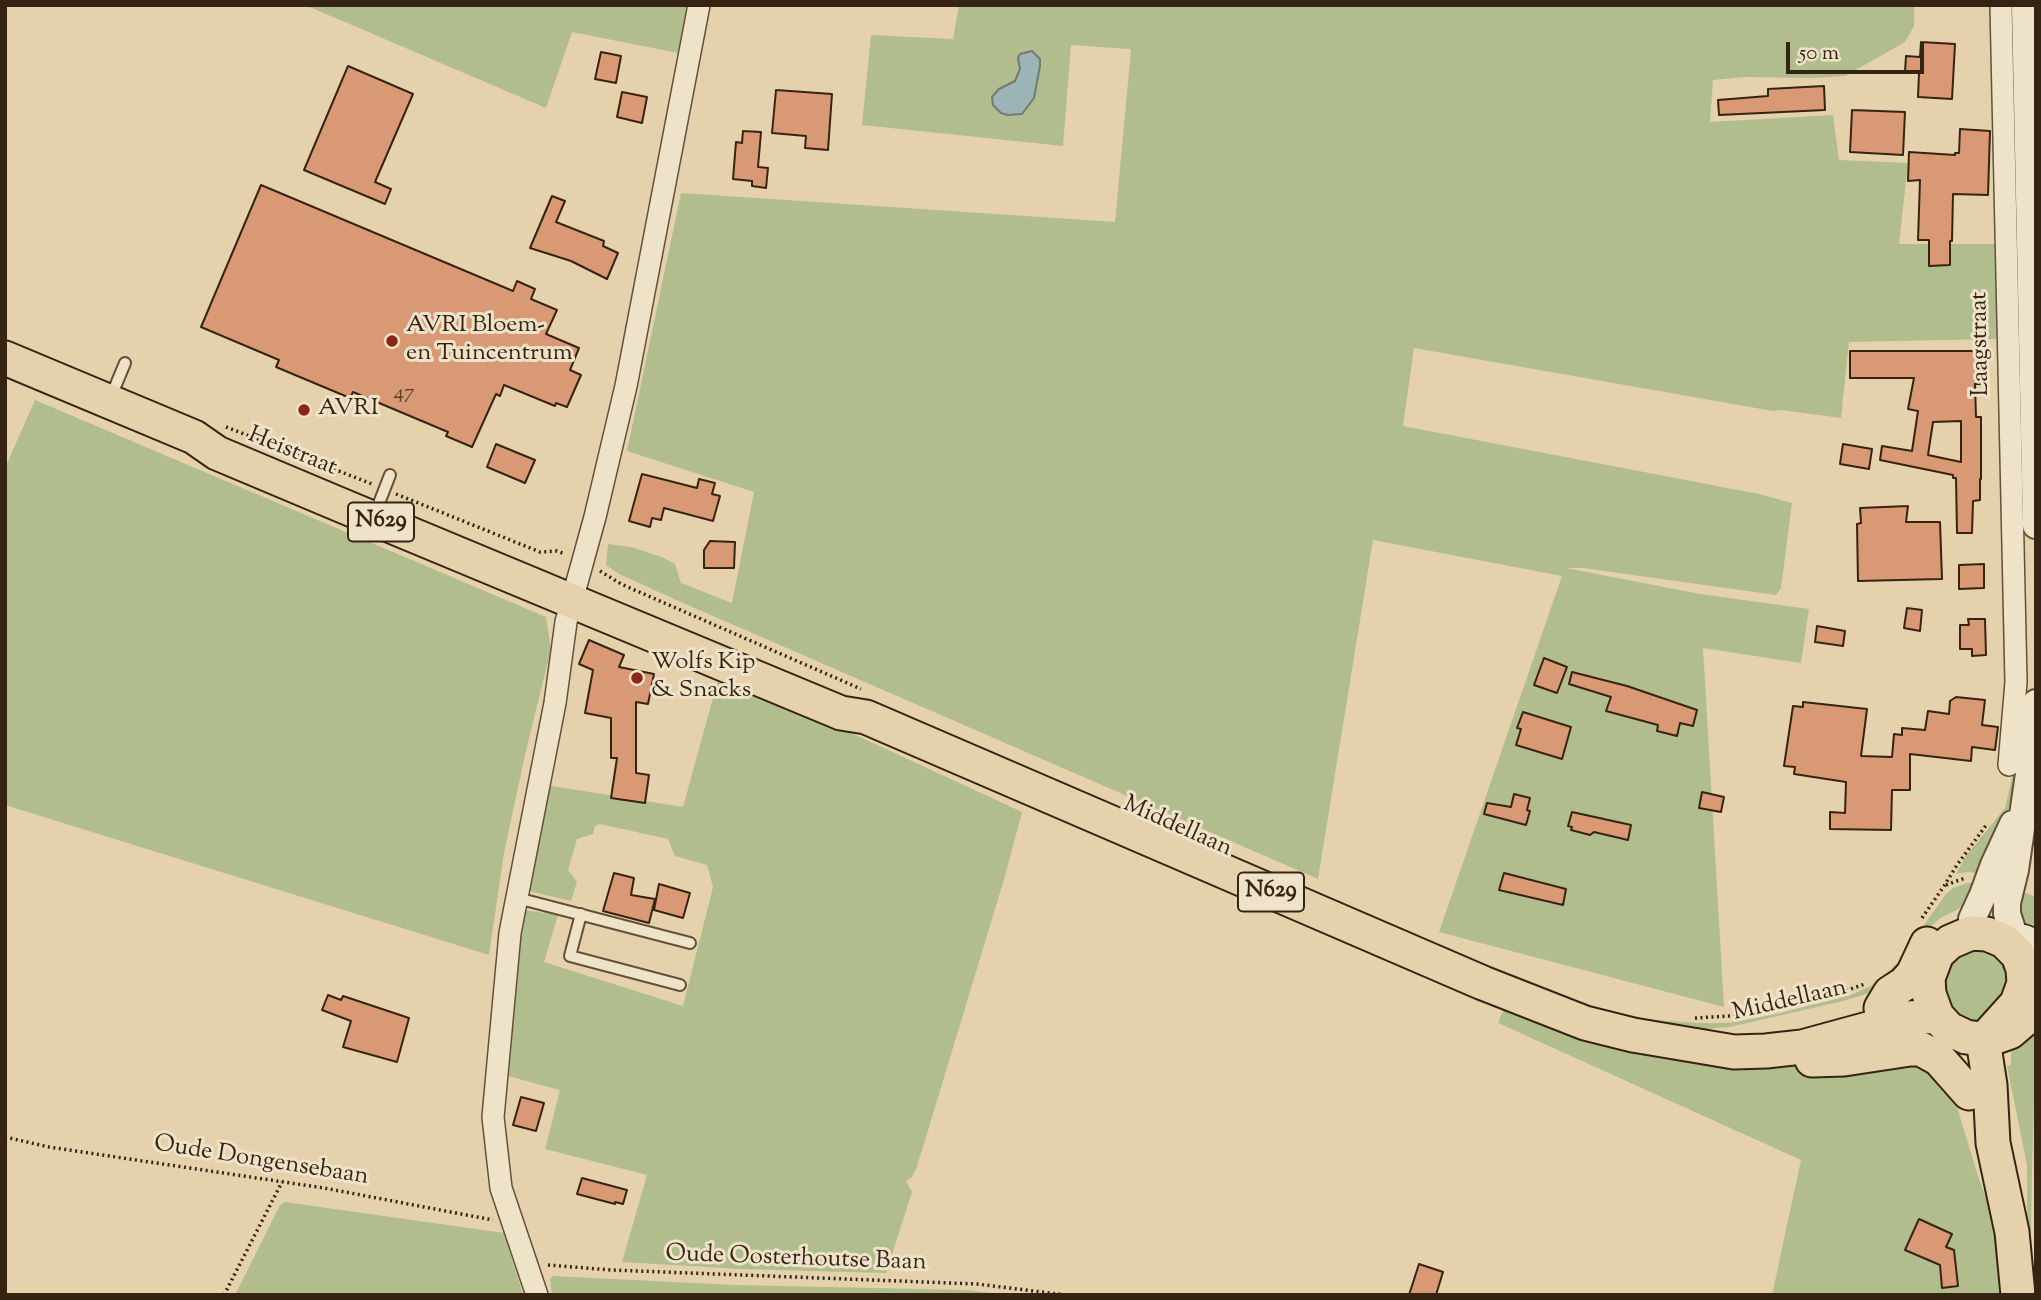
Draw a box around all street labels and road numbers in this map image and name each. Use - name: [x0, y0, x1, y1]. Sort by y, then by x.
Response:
- street label: Laagstraat: [1967, 291, 1997, 397]
- street label: Heistraat: [243, 422, 341, 484]
- road number: N629: [348, 502, 414, 542]
- street label: Middellaan: [1118, 791, 1236, 865]
- road number: N629: [1238, 872, 1304, 912]
- street label: Middellaan: [1730, 975, 1850, 1029]
- street label: Oude Dongensebaan: [152, 1131, 370, 1193]
- street label: Oude Oosterhoutse Baan: [665, 1241, 927, 1279]

